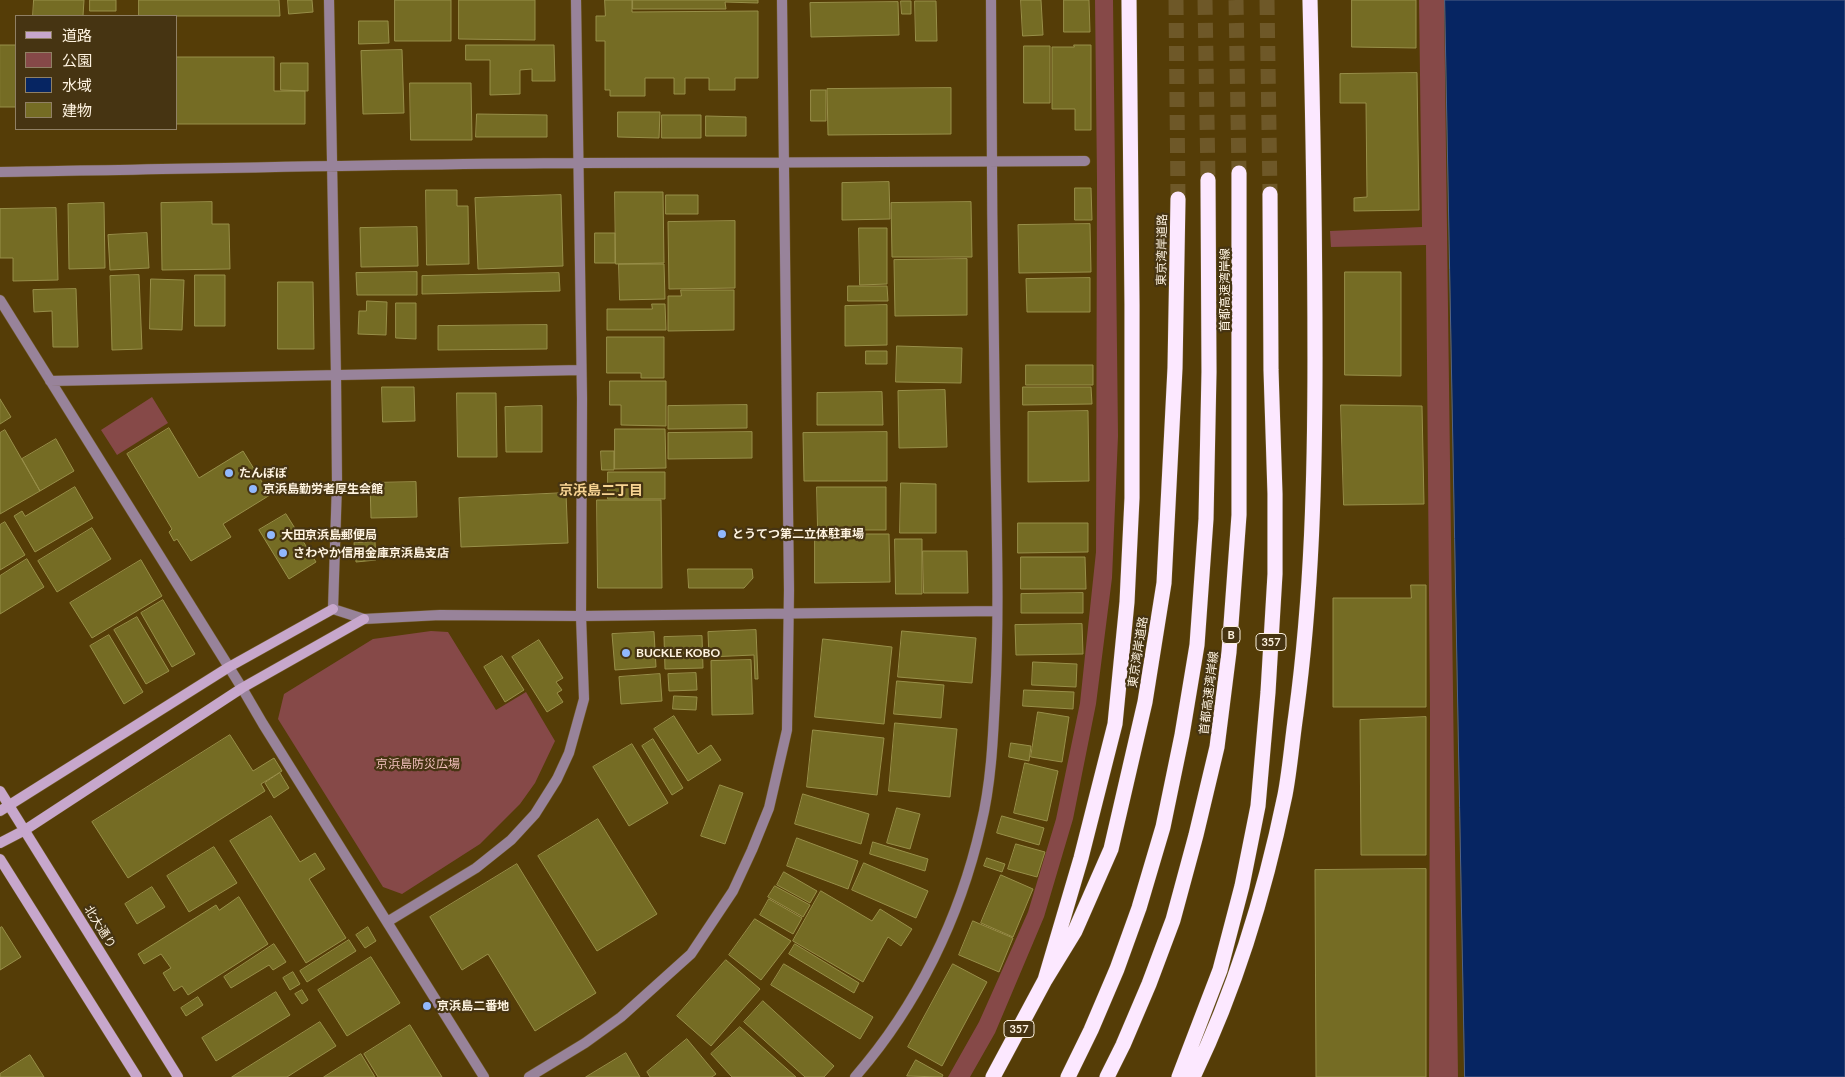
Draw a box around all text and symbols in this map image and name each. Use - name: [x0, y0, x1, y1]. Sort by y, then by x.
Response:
- legend: [15, 15, 178, 130]
- text: 道路: [62, 26, 92, 44]
- text: 公園: [62, 51, 92, 69]
- text: 水域: [62, 76, 92, 94]
- text: 建物: [62, 101, 92, 119]
- street label: 東京湾岸道路: [1154, 214, 1170, 286]
- street label: 首都高速湾岸線: [1218, 248, 1232, 332]
- place label: たんぽぽ: [239, 466, 287, 480]
- marker: たんぽぽ: [223, 467, 235, 479]
- place label: 京浜島勤労者厚生会館: [263, 482, 383, 496]
- district label: 京浜島二丁目: [559, 482, 643, 498]
- marker: 京浜島勤労者厚生会館: [247, 483, 259, 495]
- place label: とうてつ第二立体駐車場: [732, 527, 864, 541]
- place label: 大田京浜島郵便局: [281, 528, 377, 542]
- marker: とうてつ第二立体駐車場: [716, 528, 728, 540]
- marker: 大田京浜島郵便局: [265, 529, 277, 541]
- place label: さわやか信用金庫京浜島支店: [293, 546, 449, 560]
- marker: さわやか信用金庫京浜島支店: [277, 547, 289, 559]
- street label: 東京湾岸道路: [1125, 615, 1151, 689]
- road number: B: [1222, 626, 1240, 644]
- road number: 357: [1256, 634, 1286, 650]
- place label: BUCKLE KOBO: [636, 646, 720, 660]
- marker: BUCKLE KOBO: [620, 647, 632, 659]
- street label: 首都高速湾岸線: [1197, 650, 1221, 736]
- park label: 京浜島防災広場: [376, 757, 460, 771]
- street label: 北大通り: [81, 903, 119, 951]
- place label: 京浜島二番地: [437, 999, 509, 1013]
- marker: 京浜島二番地: [421, 1000, 433, 1012]
- road number: 357: [1004, 1021, 1034, 1038]

